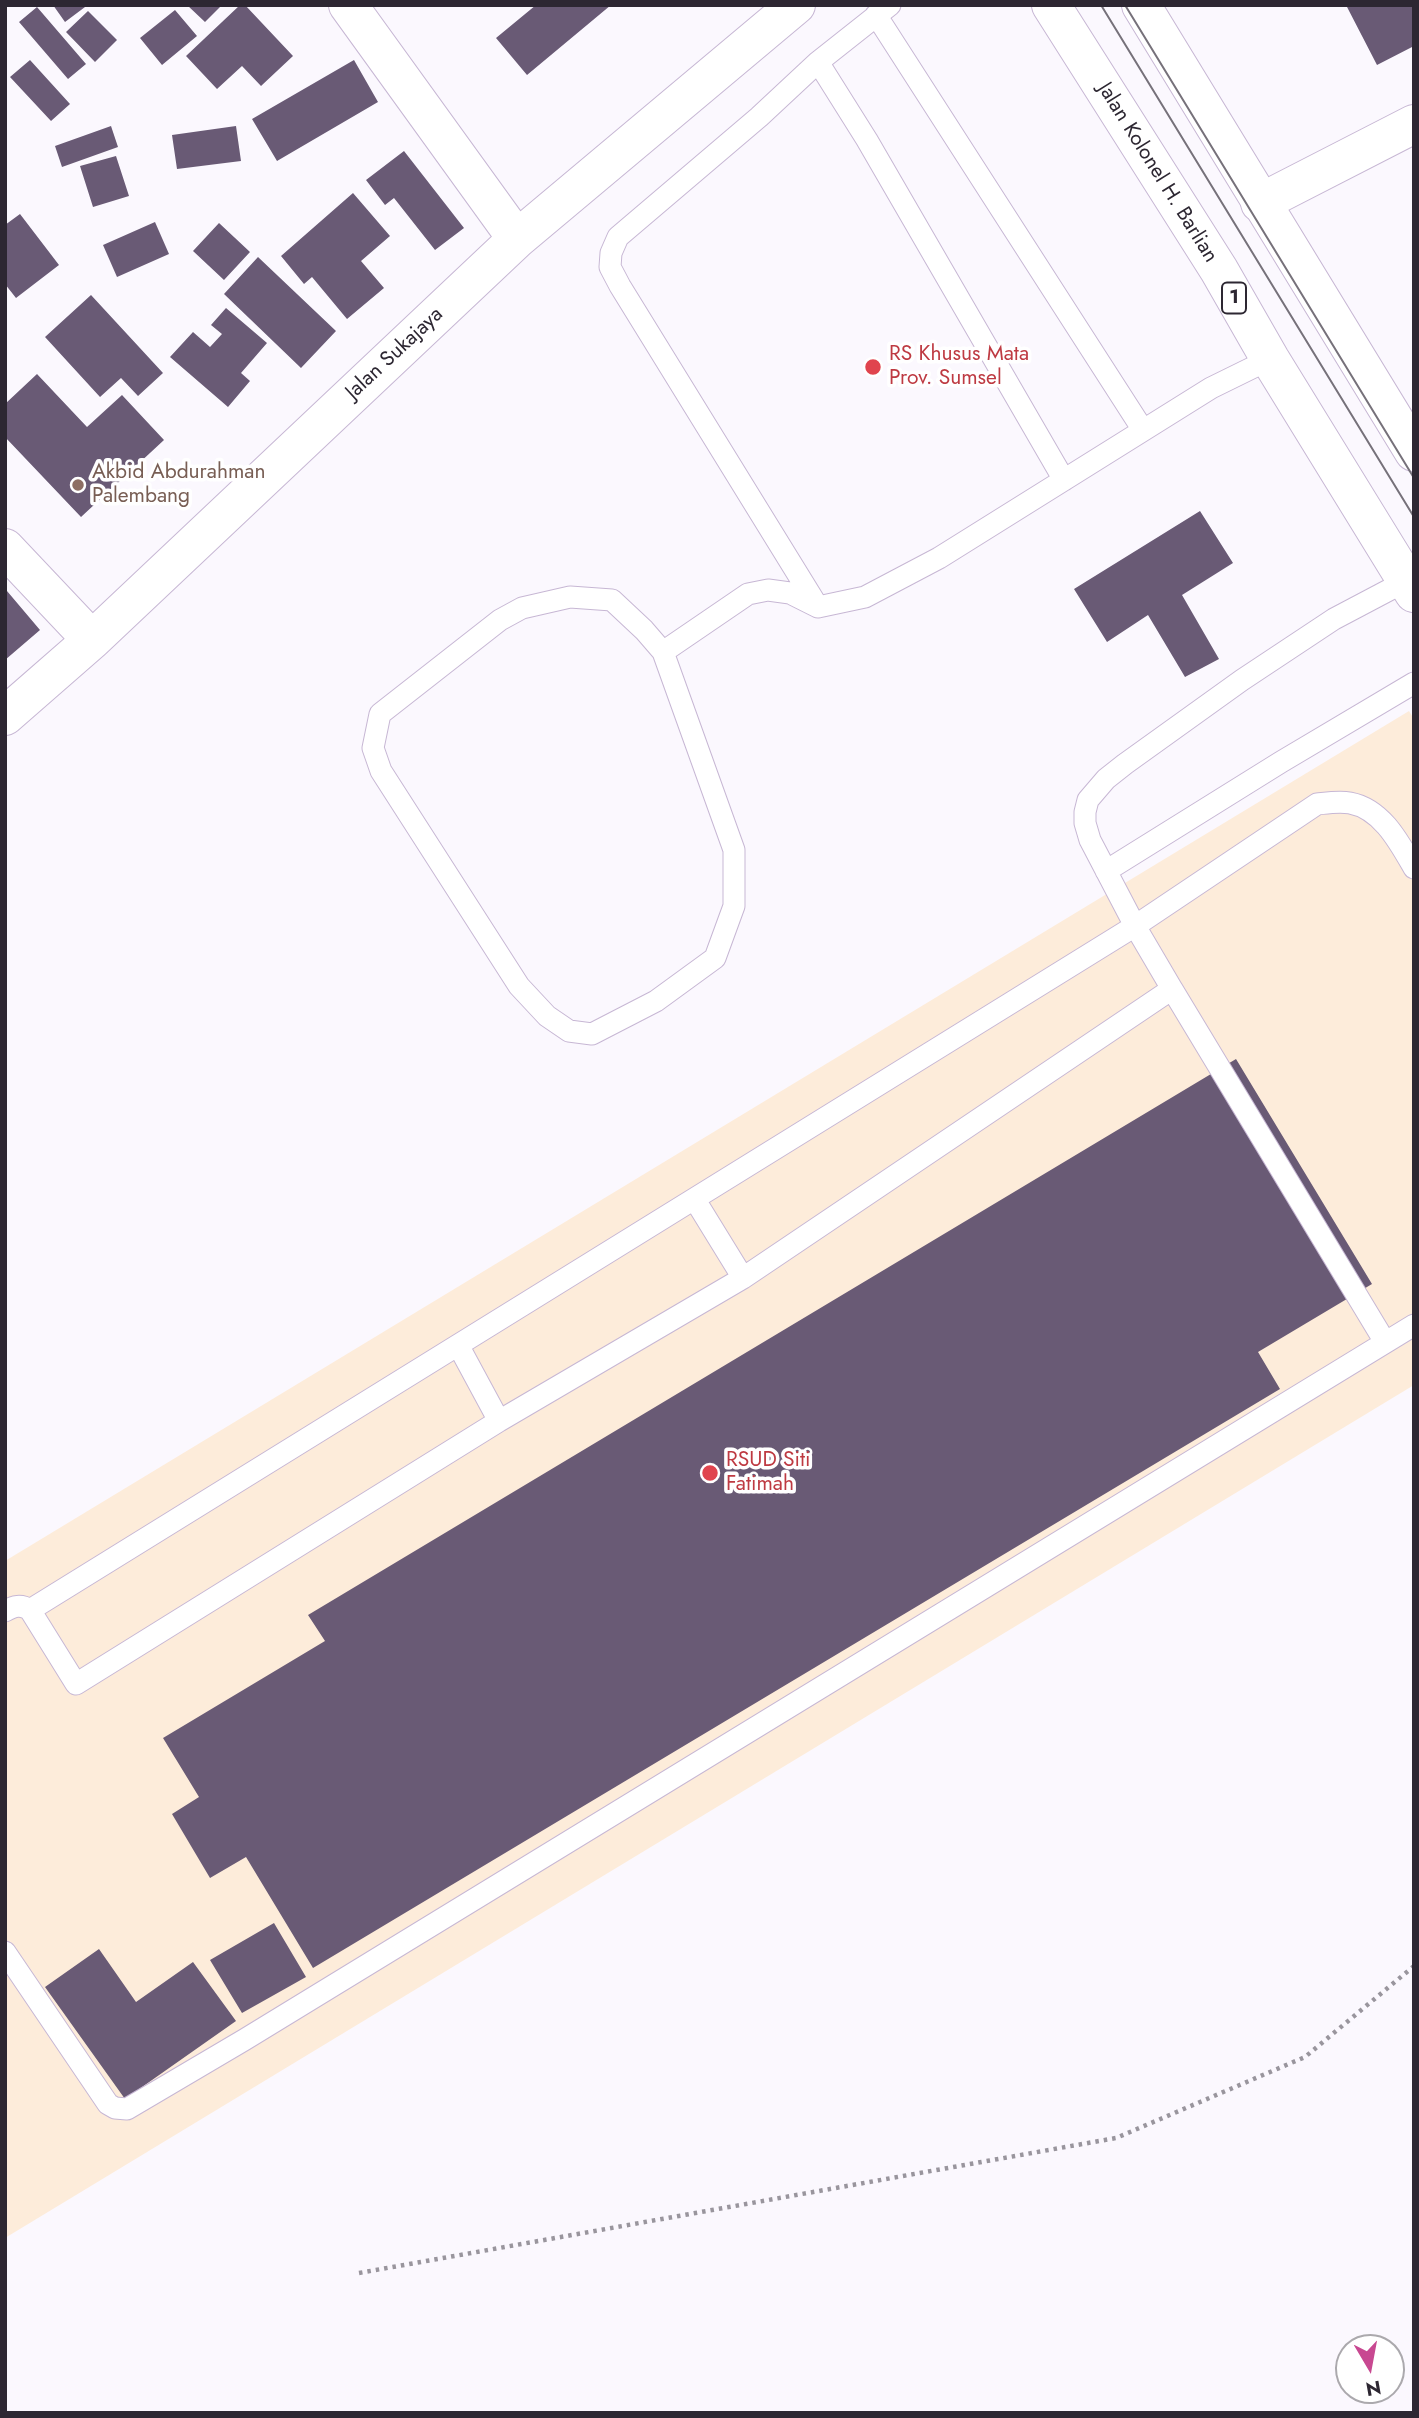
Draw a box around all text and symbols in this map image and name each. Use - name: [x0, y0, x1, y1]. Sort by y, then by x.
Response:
- street label: Jalan Kolonel H. Barlian: [1091, 78, 1223, 268]
- road number: 1: [1222, 282, 1246, 314]
- street label: Jalan Sukajaya: [341, 303, 449, 405]
- place label: RS Khusus Mata Prov. Sumsel: [889, 342, 1029, 392]
- marker: RS Khusus Mata Prov. Sumsel: [863, 357, 883, 377]
- place label: Akbid Abdurahman Palembang: [92, 460, 265, 510]
- marker: Akbid Abdurahman Palembang: [70, 477, 86, 493]
- place label: RSUD Siti Fatimah: [726, 1448, 810, 1498]
- marker: RSUD Siti Fatimah: [700, 1463, 720, 1483]
- north arrow: [1335, 2334, 1405, 2404]
- text: N: [1364, 2374, 1383, 2403]

